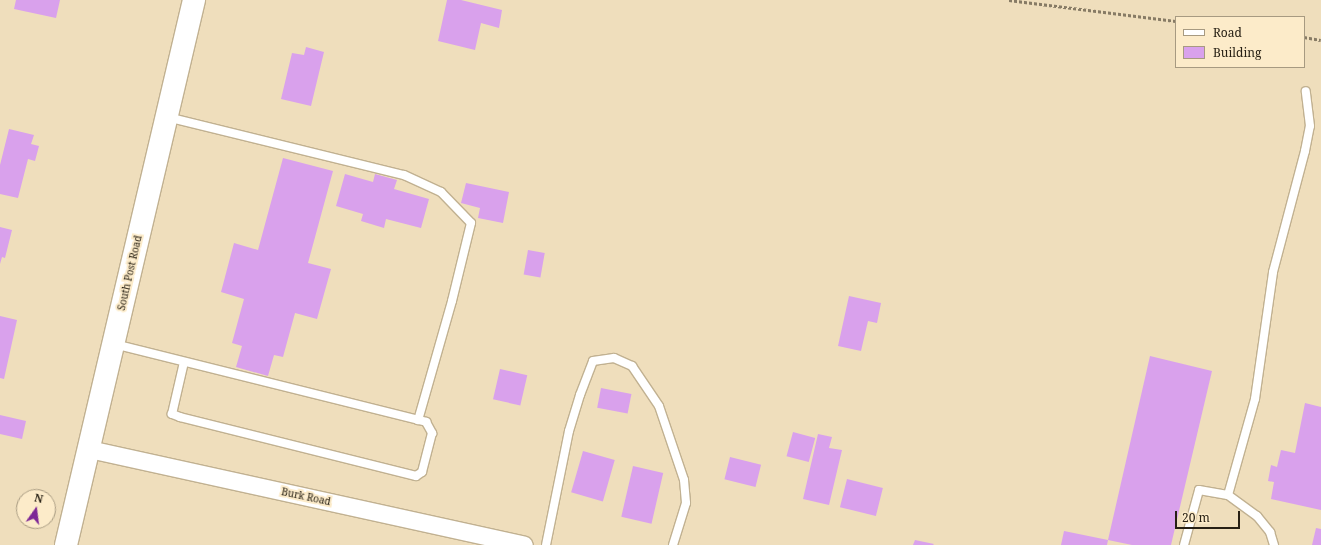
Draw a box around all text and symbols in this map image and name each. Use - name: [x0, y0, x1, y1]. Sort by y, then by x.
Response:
- legend: [1175, 16, 1305, 68]
- text: Road: [1213, 24, 1242, 41]
- text: Building: [1213, 44, 1261, 61]
- street label: South Post Road: [116, 234, 144, 312]
- street label: Burk Road: [280, 486, 332, 508]
- north arrow: [16, 489, 56, 529]
- text: N: [33, 490, 45, 506]
- scale bar: [1177, 503, 1242, 529]
- text: 20 m: [1182, 509, 1210, 526]

